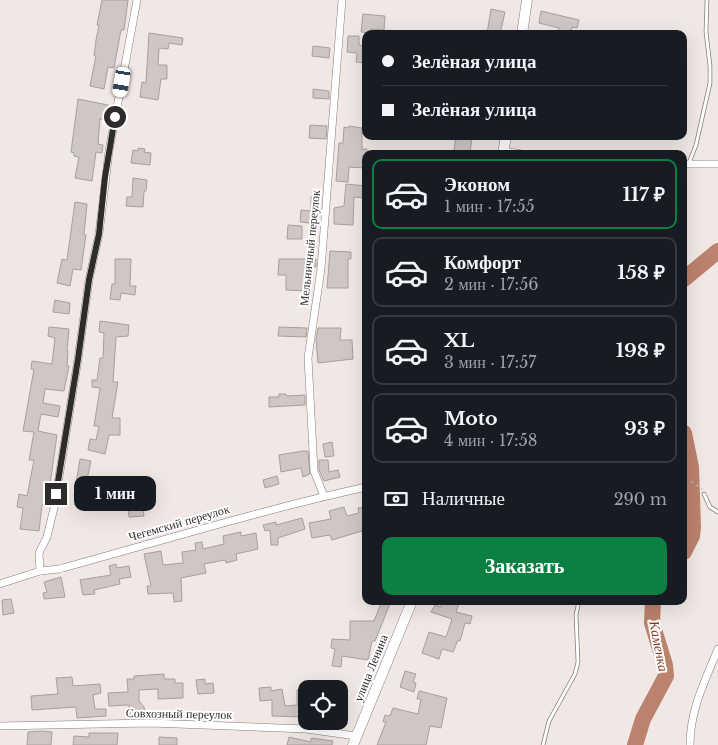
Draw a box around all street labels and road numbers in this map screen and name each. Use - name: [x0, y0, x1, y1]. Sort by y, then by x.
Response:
- street label: Мельничный переулок: [296, 189, 323, 307]
- street label: Чегемский переулок: [127, 501, 231, 544]
- street label: улица Ленина: [350, 631, 391, 704]
- street label: Совхозный переулок: [126, 705, 232, 722]

